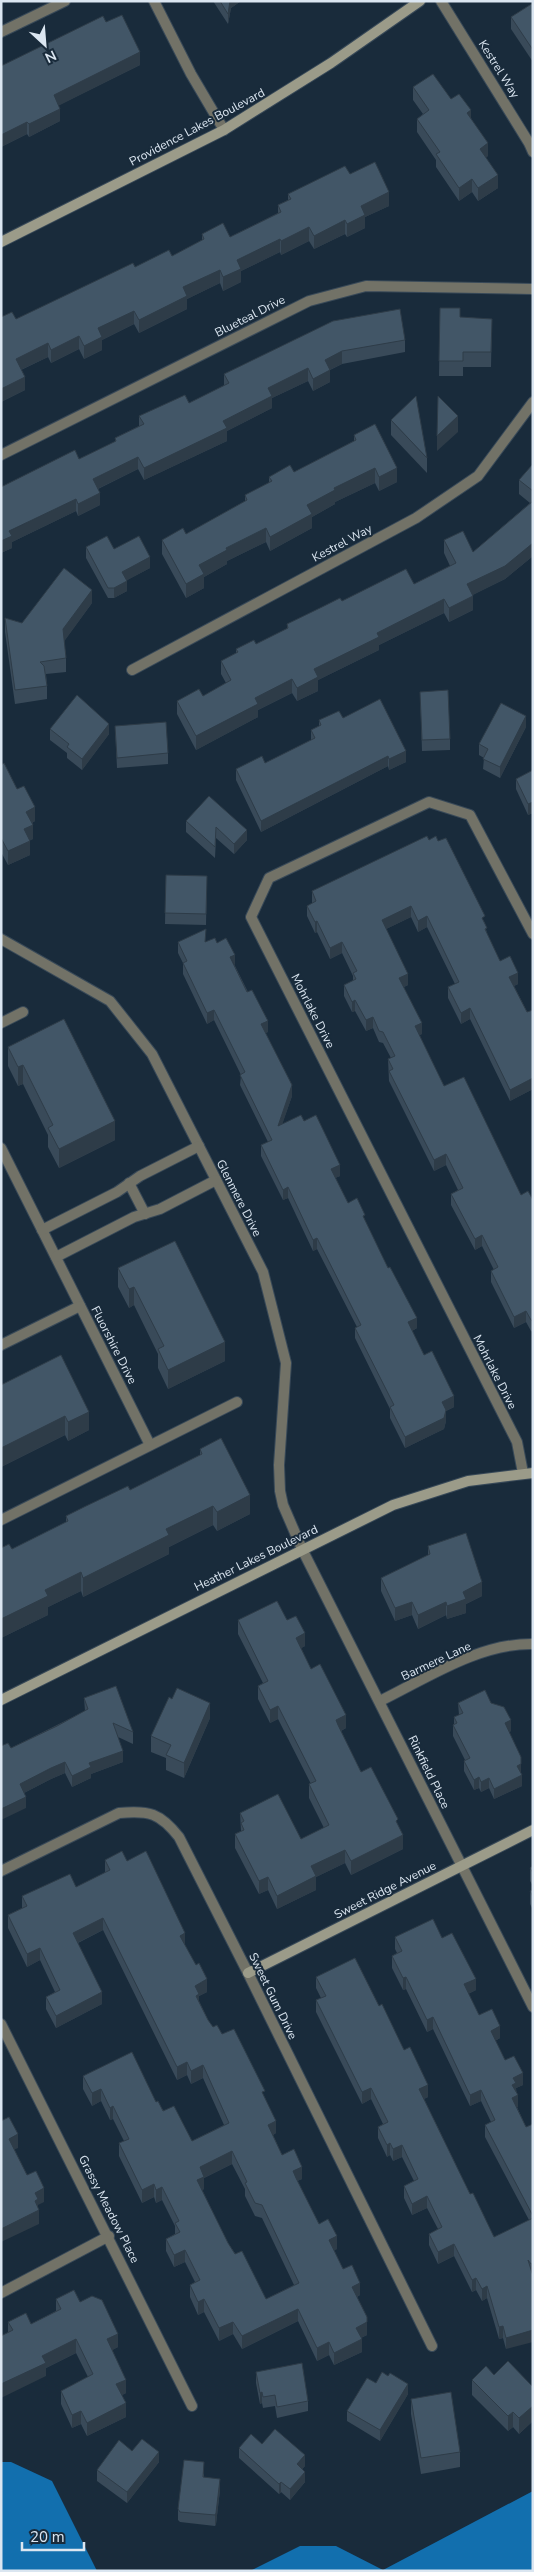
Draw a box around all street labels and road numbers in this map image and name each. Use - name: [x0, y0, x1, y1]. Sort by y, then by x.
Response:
- street label: Kestrel Way: [475, 37, 524, 102]
- street label: Providence Lakes Boulevard: [126, 84, 268, 170]
- street label: Blueteal Drive: [212, 291, 288, 341]
- street label: Kestrel Way: [309, 520, 376, 566]
- street label: Mohrlake Drive: [287, 971, 339, 1051]
- street label: Glenmere Drive: [213, 1157, 265, 1239]
- street label: Fluorshire Drive: [88, 1303, 140, 1387]
- street label: Mohrlake Drive: [469, 1332, 521, 1412]
- street label: Heather Lakes Boulevard: [192, 1521, 320, 1595]
- street label: Barmere Lane: [399, 1638, 473, 1684]
- street label: Rinkfield Place: [404, 1733, 454, 1811]
- street label: Sweet Ridge Avenue: [331, 1857, 439, 1923]
- street label: Sweet Gum Drive: [245, 1950, 301, 2042]
- street label: Grassy Meadow Place: [75, 2152, 143, 2266]

